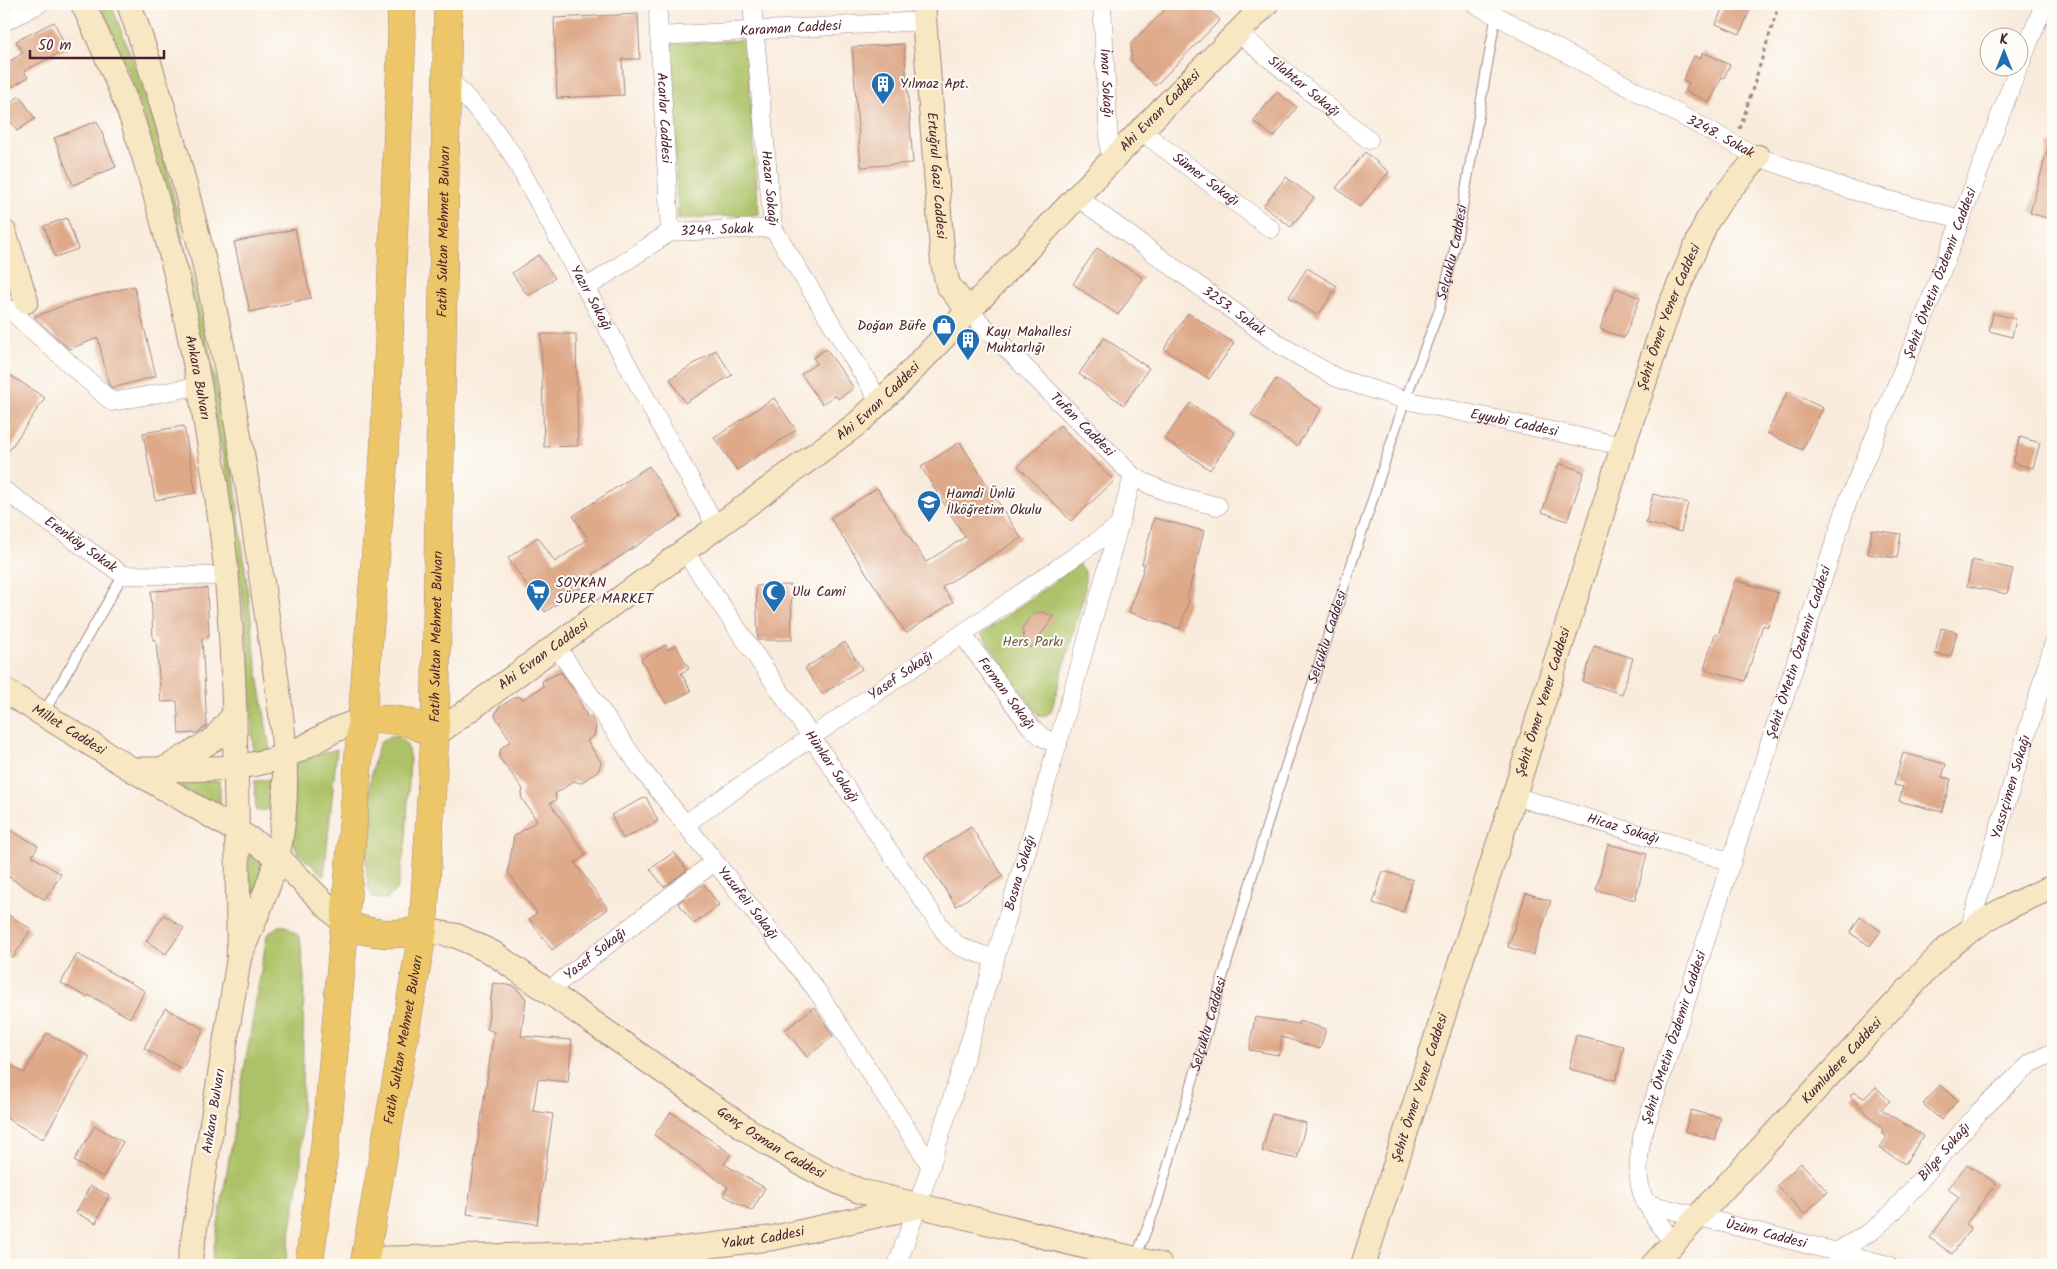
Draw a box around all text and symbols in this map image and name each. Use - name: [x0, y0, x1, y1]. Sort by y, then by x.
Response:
- street label: Karaman Caddesi: [739, 15, 843, 42]
- scale bar: [30, 28, 164, 60]
- north arrow: [1980, 28, 2030, 78]
- text: K: [2000, 29, 2009, 51]
- text: 50 m: [38, 34, 72, 58]
- street label: İmar Sokağı: [1093, 48, 1119, 119]
- street label: Silahtar Sokağı: [1263, 50, 1345, 123]
- street label: Ahi Evran Caddesi: [1114, 64, 1206, 157]
- building icon: Yılmaz Apt.: [870, 71, 896, 105]
- street label: Acarlar Caddesi: [650, 72, 677, 164]
- place label: Yılmaz Apt.: [900, 73, 969, 95]
- street label: 3248. Sokak: [1682, 109, 1759, 164]
- street label: Ertuğrul Gazi Caddesi: [920, 111, 952, 240]
- street label: Fatih Sultan Mehmet Bulvarı: [431, 145, 456, 318]
- street label: Sümer Sokağı: [1167, 147, 1244, 213]
- street label: Hazar Sokağı: [755, 149, 784, 227]
- street label: Şehit ÖMetin Özdemir Caddesi: [1898, 184, 1983, 362]
- street label: Selçuklu Caddesi: [1431, 202, 1474, 302]
- street label: 3249. Sokak: [680, 218, 754, 243]
- street label: Şehit Ömer Yener Caddesi: [1631, 240, 1707, 393]
- street label: Yazır Sokağı: [564, 261, 618, 335]
- street label: 3253. Sokak: [1197, 281, 1271, 342]
- shop icon: Doğan Büfe: [931, 313, 957, 347]
- place label: Doğan Büfe: [857, 315, 927, 337]
- place label: Kayı Mahallesi Muhtarlığı: [986, 321, 1071, 359]
- building icon: Kayı Mahallesi Muhtarlığı: [955, 327, 981, 361]
- street label: Ankara Bulvarı: [179, 333, 216, 422]
- street label: Ahi Evran Caddesi: [832, 357, 926, 446]
- street label: Tufan Caddesi: [1045, 387, 1120, 463]
- street label: Eyyubi Caddesi: [1468, 403, 1561, 443]
- place label: Hamdi Ünlü İlköğretim Okulu: [946, 483, 1042, 521]
- school or university icon: Hamdi Ünlü İlköğretim Okulu: [916, 489, 942, 523]
- street label: Erenköy Sokak: [39, 511, 122, 579]
- street label: Fatih Sultan Mehmet Bulvarı: [424, 550, 449, 723]
- street label: Şehit ÖMetin Özdemir Caddesi: [1761, 562, 1838, 742]
- place label: SOYKAN SÜPER MARKET: [556, 572, 655, 610]
- supermarket icon: SOYKAN SÜPER MARKET: [525, 578, 551, 612]
- mosque icon: Ulu Cami: [761, 579, 787, 613]
- place label: Ulu Cami: [792, 581, 846, 603]
- street label: Selçuklu Caddesi: [1302, 587, 1353, 687]
- street label: Ahi Evran Caddesi: [494, 614, 594, 696]
- street label: Şehit Ömer Yener Caddesi: [1510, 624, 1577, 779]
- park label: Hers Parkı: [1003, 631, 1064, 653]
- street label: Yasef Sokağı: [864, 645, 938, 706]
- street label: Ferman Sokağı: [971, 652, 1040, 736]
- street label: Millet Caddesi: [27, 699, 110, 762]
- street label: Hünkar Sokağı: [799, 726, 865, 808]
- street label: Yassıçimen Sokağı: [1985, 732, 2037, 842]
- street label: Hicaz Sokağı: [1584, 808, 1662, 850]
- street label: Bosna Sokağı: [999, 832, 1042, 914]
- street label: Yusufeli Sokağı: [712, 862, 784, 945]
- street label: Yasef Sokağı: [559, 922, 632, 986]
- street label: Şehit ÖMetin Özdemir Caddesi: [1636, 948, 1713, 1127]
- street label: Fatih Sultan Mehmet Bulvarı: [378, 953, 430, 1126]
- street label: Selçuklu Caddesi: [1185, 974, 1233, 1074]
- street label: Şehit Ömer Yener Caddesi: [1386, 1010, 1454, 1165]
- street label: Kumludere Caddesi: [1796, 1012, 1888, 1109]
- street label: Ankara Bulvarı: [196, 1067, 232, 1155]
- street label: Genç Osman Caddesi: [712, 1101, 829, 1185]
- street label: Bilge Sokağı: [1913, 1117, 1976, 1186]
- street label: Üzüm Caddesi: [1723, 1213, 1809, 1255]
- street label: Yakut Caddesi: [720, 1220, 807, 1255]

